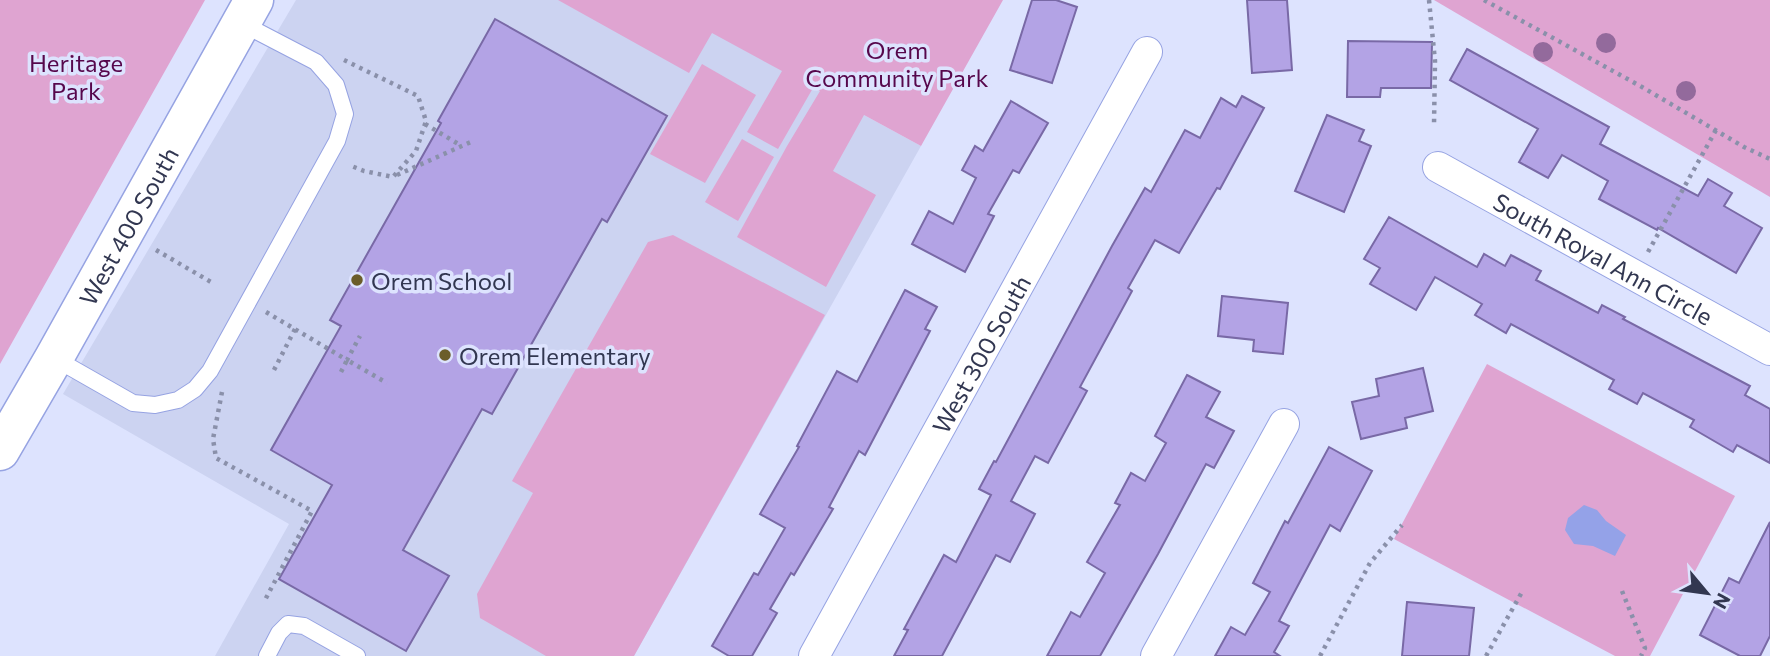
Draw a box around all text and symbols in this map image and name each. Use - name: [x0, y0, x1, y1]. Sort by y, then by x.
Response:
- park label: Orem Community Park: [805, 35, 989, 92]
- park label: Heritage Park: [29, 48, 123, 105]
- street label: West 400 South: [72, 142, 184, 310]
- street label: South Royal Ann Circle: [1489, 186, 1718, 330]
- place label: Orem School: [371, 266, 512, 295]
- street label: West 300 South: [925, 270, 1036, 438]
- marker: Orem School: [349, 272, 365, 288]
- place label: Orem Elementary: [459, 341, 651, 370]
- marker: Orem Elementary: [437, 347, 453, 363]
- north arrow: [1672, 558, 1742, 628]
- text: N: [1709, 590, 1736, 613]

